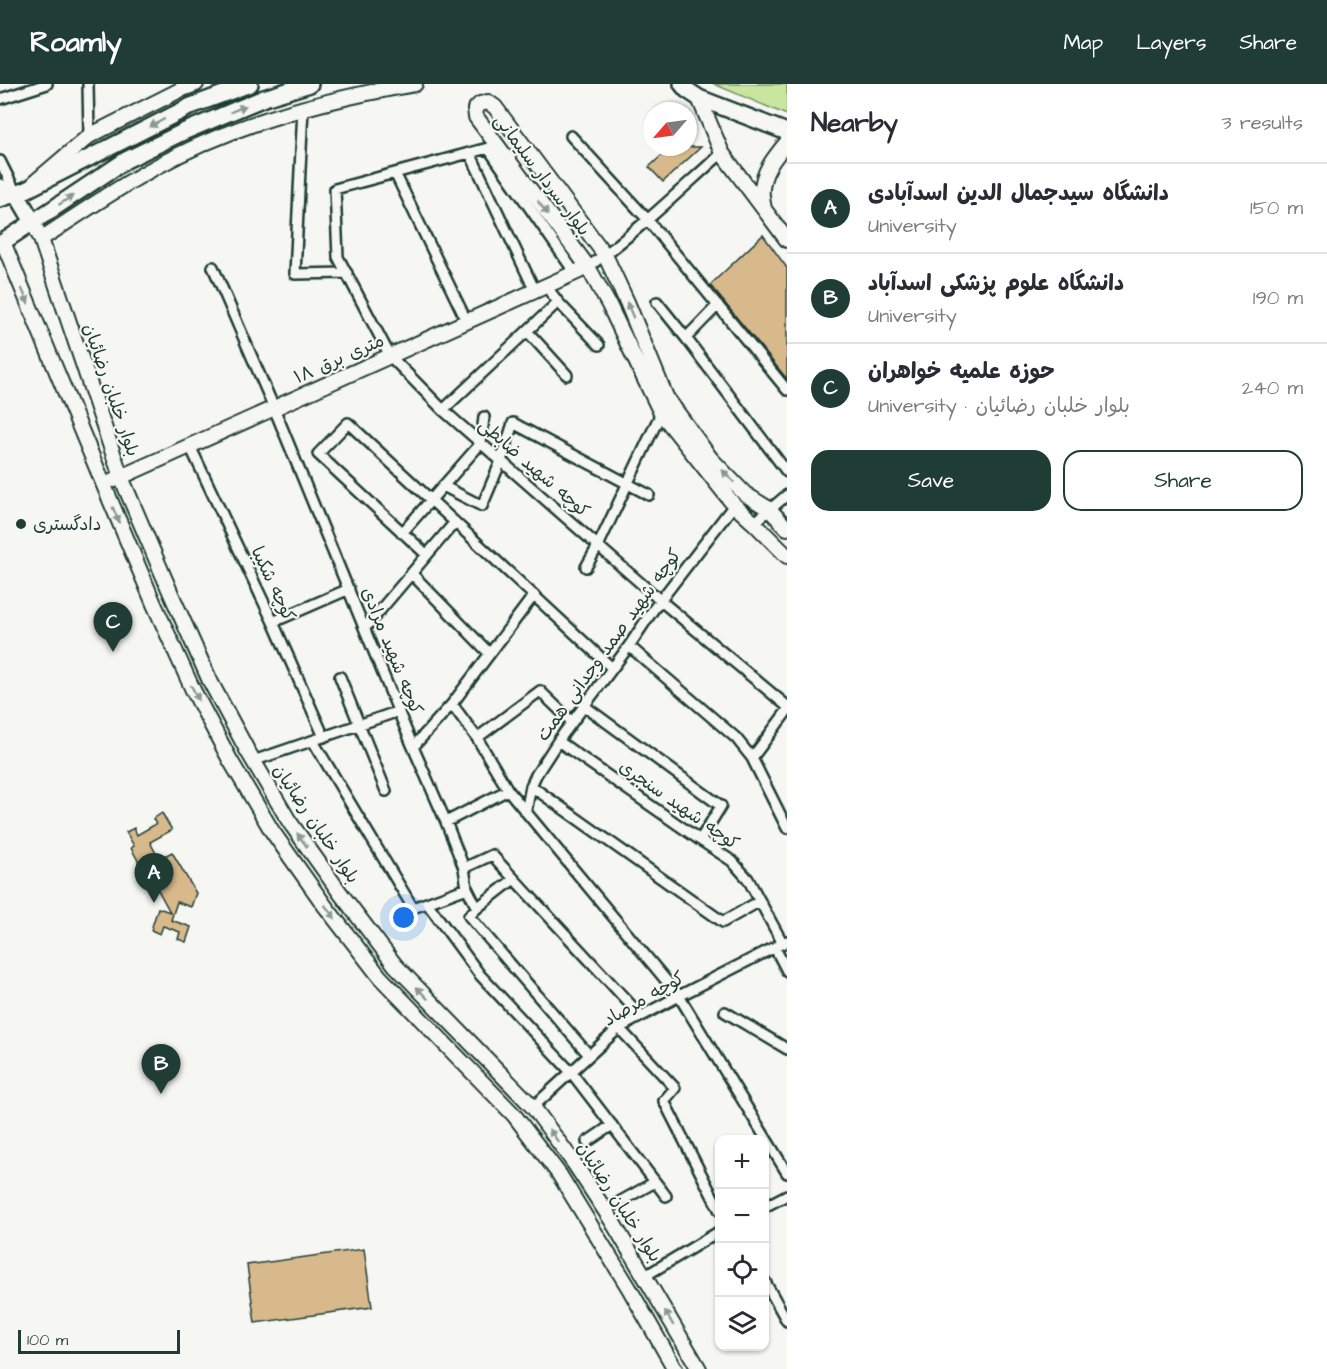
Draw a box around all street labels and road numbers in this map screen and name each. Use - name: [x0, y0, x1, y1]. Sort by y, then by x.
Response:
- street label: بلوار سردار سلیمانی: [488, 109, 596, 241]
- street label: بلوار خلبان رضائیان: [77, 320, 145, 460]
- street label: ۱۸ متری برق: [290, 328, 388, 390]
- street label: کوچه شهید ضابطی: [473, 413, 595, 523]
- street label: کوچه شکیبا: [245, 542, 301, 626]
- street label: کوچه شهید صمد وجدانی همت: [531, 543, 688, 746]
- street label: کوچه شهید مرادی: [355, 584, 429, 719]
- street label: کوچه شهید سنجری: [614, 754, 744, 856]
- street label: بلوار خلبان رضائیان: [267, 759, 365, 889]
- street label: کوچه مرصاد: [599, 966, 689, 1032]
- street label: بلوار خلبان رضائیان: [571, 1137, 667, 1267]

